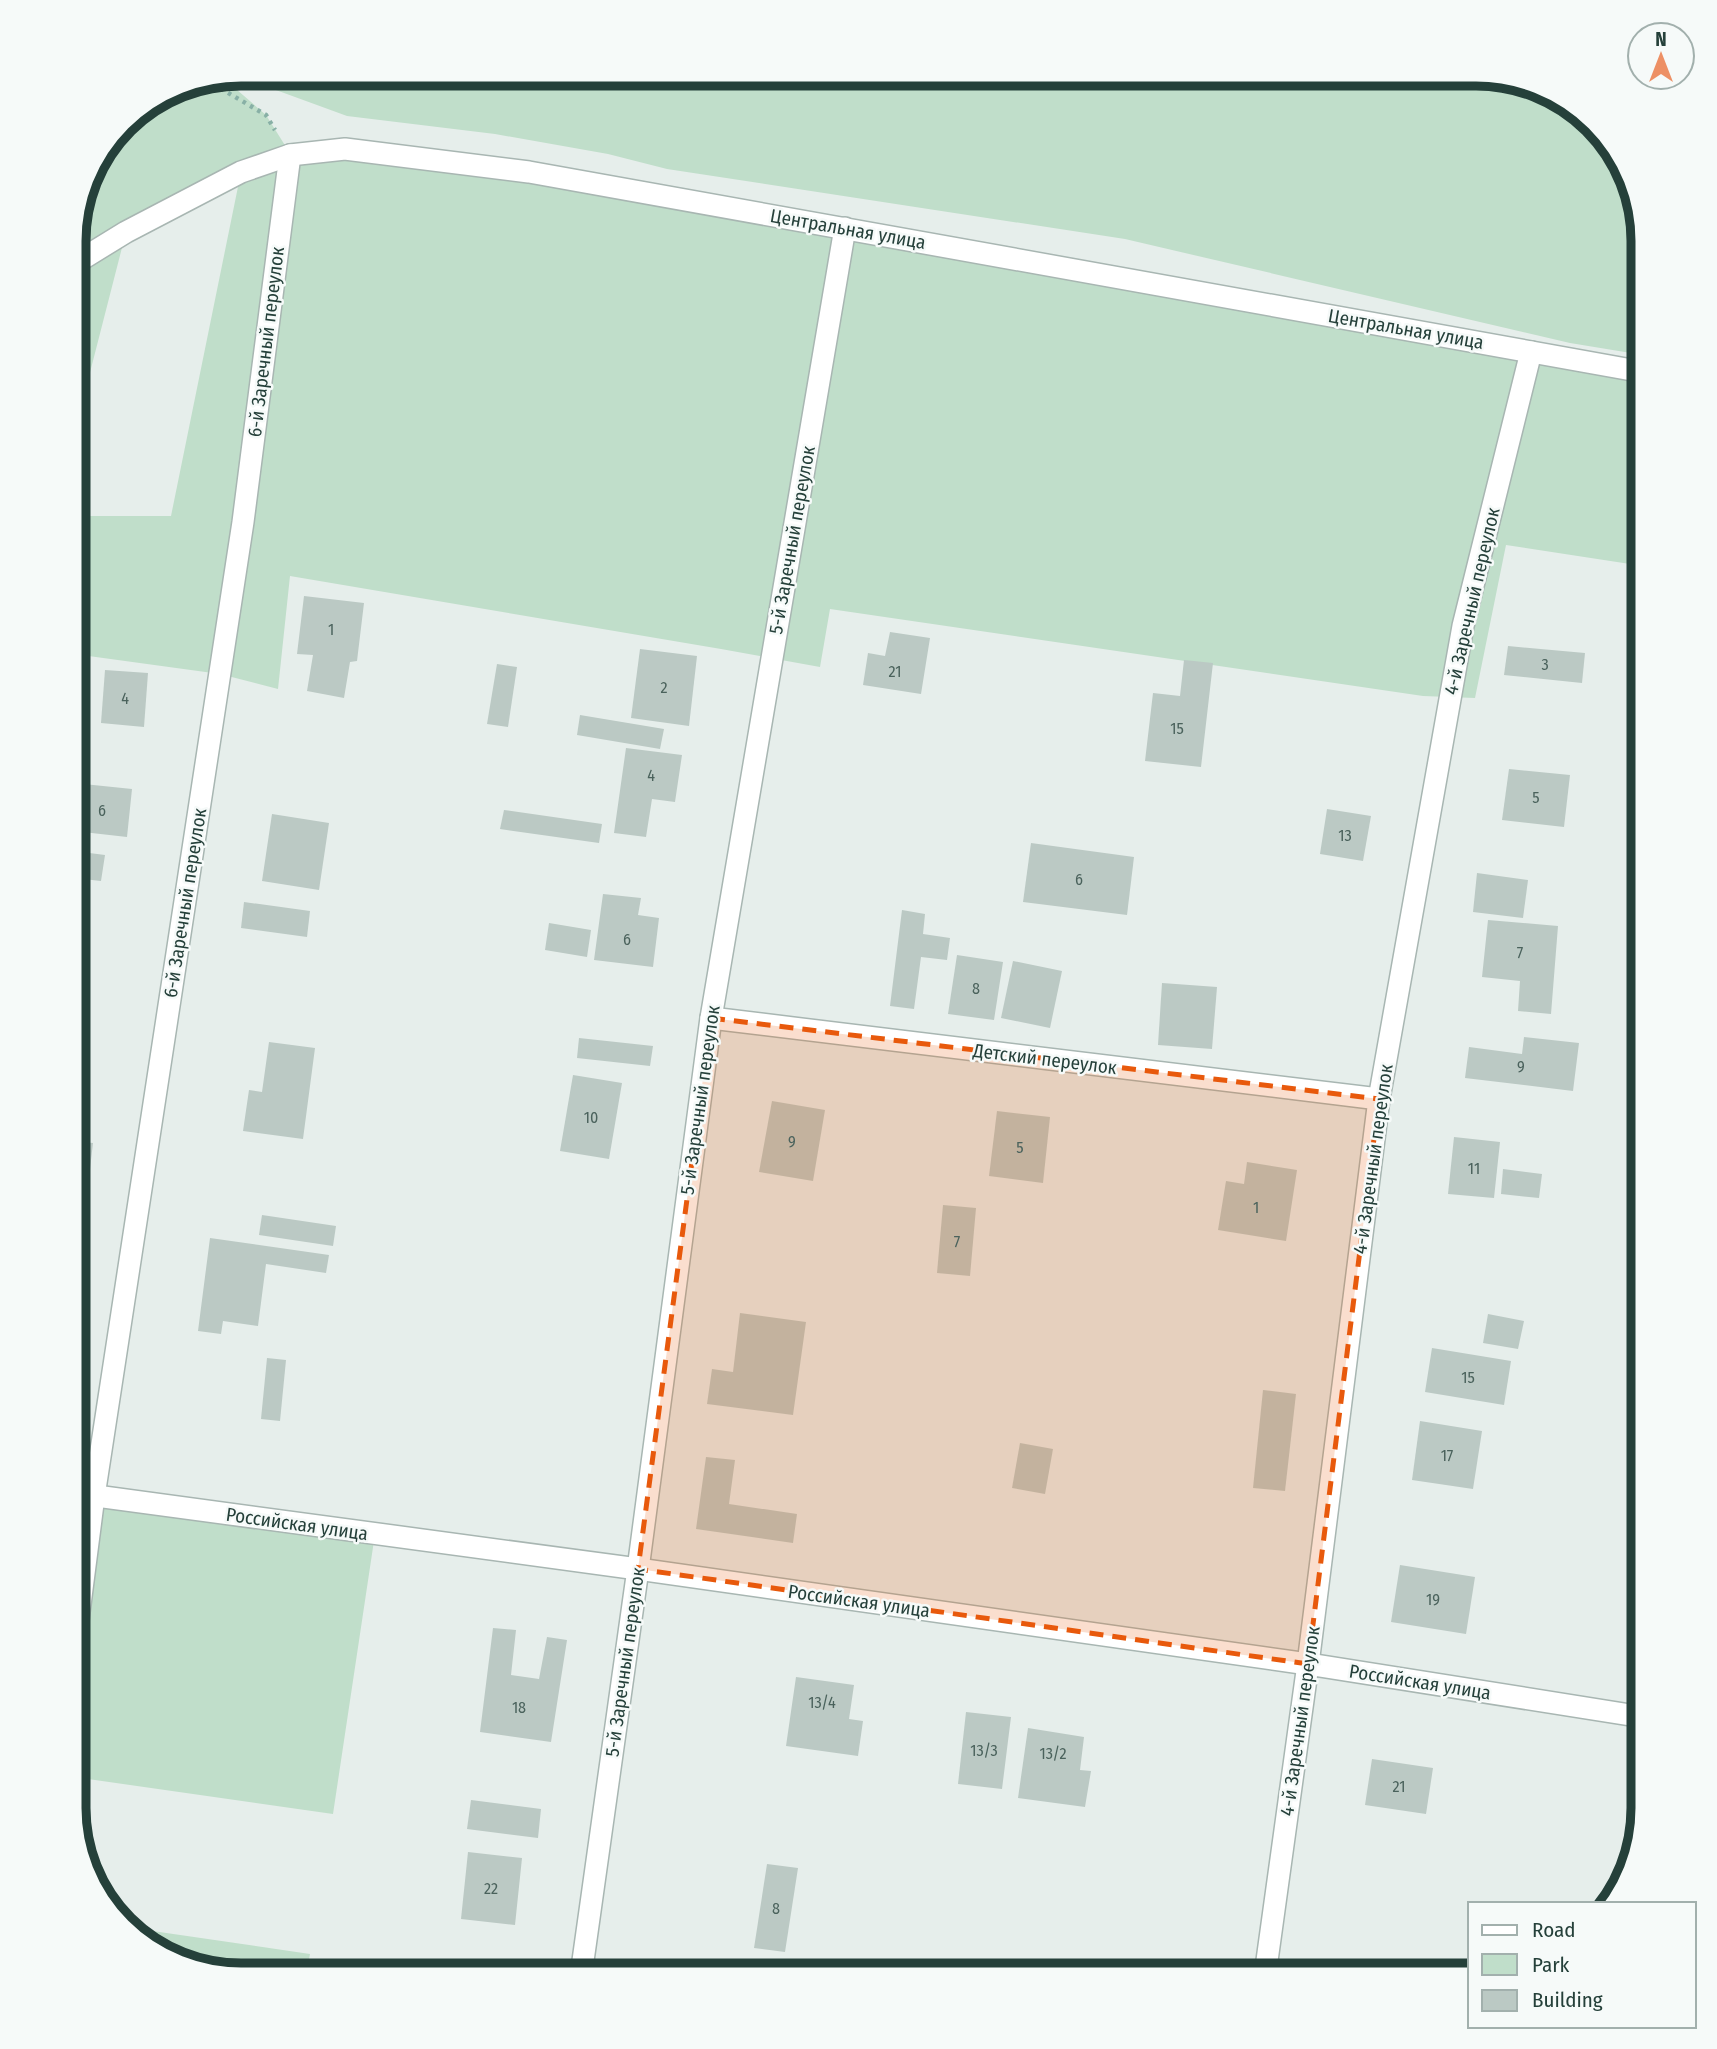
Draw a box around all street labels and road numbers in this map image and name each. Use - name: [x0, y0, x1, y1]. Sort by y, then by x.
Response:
- street label: Центральная улица: [768, 204, 928, 254]
- street label: 6-й Заречный переулок: [243, 245, 289, 438]
- street label: Центральная улица: [1326, 304, 1486, 354]
- street label: 5-й Заречный переулок: [764, 444, 820, 636]
- street label: 4-й Заречный переулок: [1439, 505, 1505, 697]
- street label: 6-й Заречный переулок: [159, 807, 211, 999]
- street label: 5-й Заречный переулок: [675, 1004, 725, 1196]
- street label: Детский переулок: [971, 1039, 1118, 1079]
- street label: 4-й Заречный переулок: [1348, 1063, 1398, 1255]
- street label: Российская улица: [224, 1503, 370, 1545]
- street label: 5-й Заречный переулок: [600, 1566, 650, 1758]
- street label: Российская улица: [786, 1580, 932, 1622]
- street label: 4-й Заречный переулок: [1275, 1625, 1325, 1817]
- street label: Российская улица: [1347, 1659, 1493, 1705]

